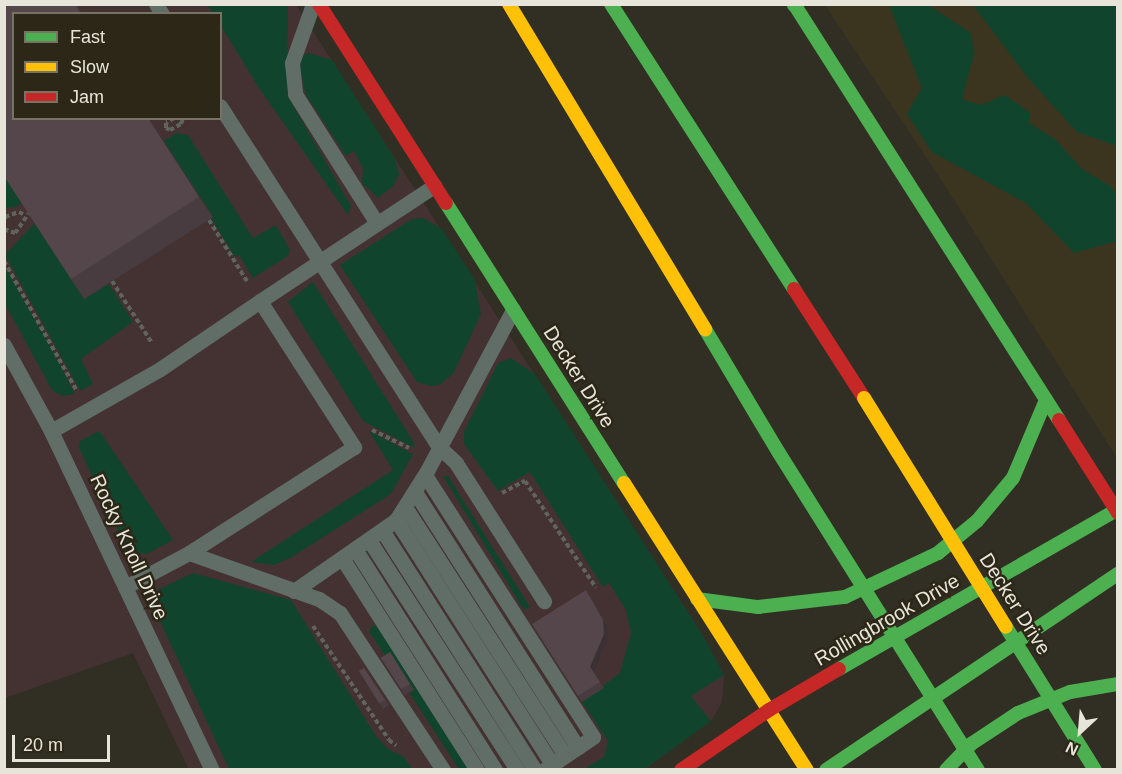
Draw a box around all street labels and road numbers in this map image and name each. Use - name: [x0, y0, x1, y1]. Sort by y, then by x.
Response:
- street label: Decker Drive: [538, 322, 620, 432]
- street label: Rocky Knoll Drive: [85, 470, 173, 624]
- street label: Decker Drive: [974, 549, 1056, 659]
- street label: Rollingbrook Drive: [810, 569, 964, 671]

